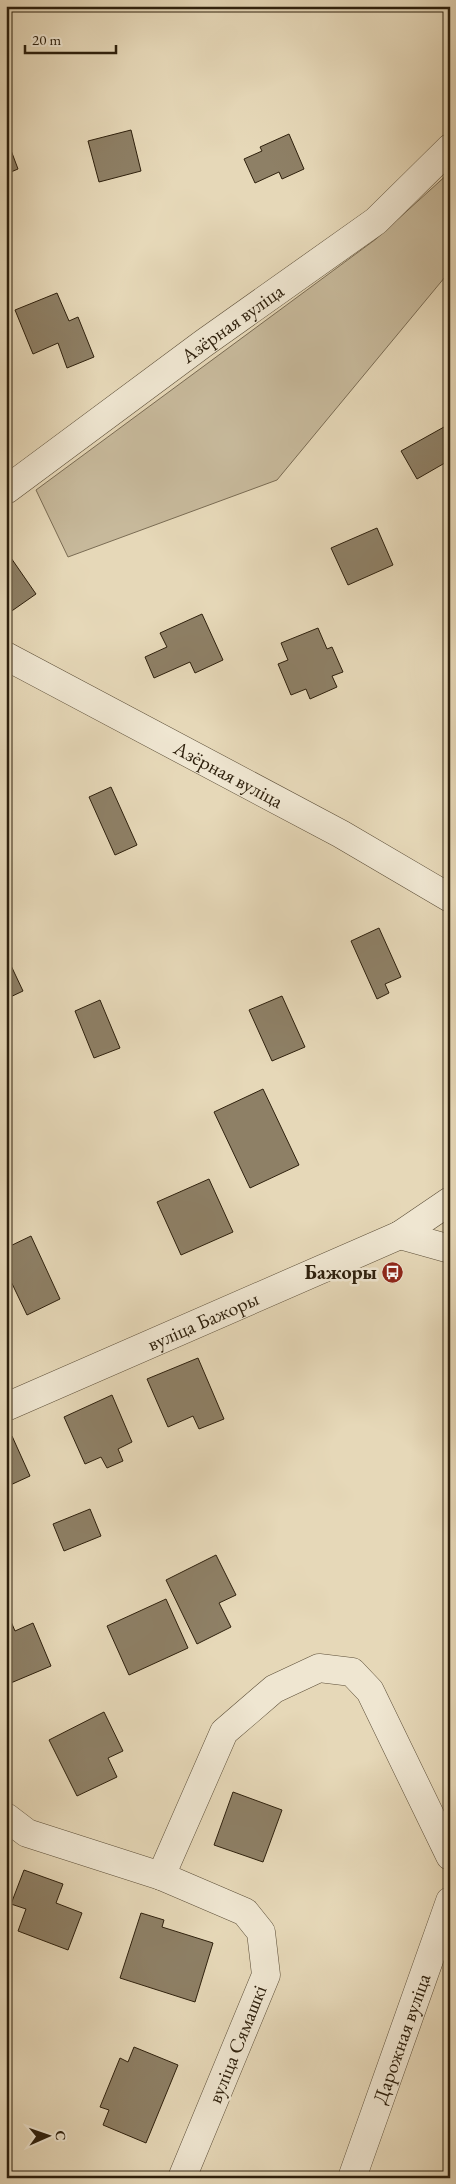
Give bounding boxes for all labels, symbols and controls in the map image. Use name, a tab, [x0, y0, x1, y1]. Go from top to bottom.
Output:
scale bar	[25, 22, 116, 54]
text: 20 m	[32, 30, 61, 49]
street label: Азёрная вуліца	[175, 278, 289, 369]
street label: Азёрная вуліца	[168, 734, 288, 814]
place label: Бажоры	[304, 1259, 377, 1285]
bus stop icon: Бажоры	[381, 1260, 405, 1284]
street label: вуліца Бажоры	[143, 1285, 263, 1357]
street label: Дарожная вуліца	[366, 1970, 436, 2107]
street label: вуліца Сямашкі	[202, 1981, 273, 2107]
north arrow	[22, 2112, 72, 2162]
text: С	[52, 2130, 70, 2141]

